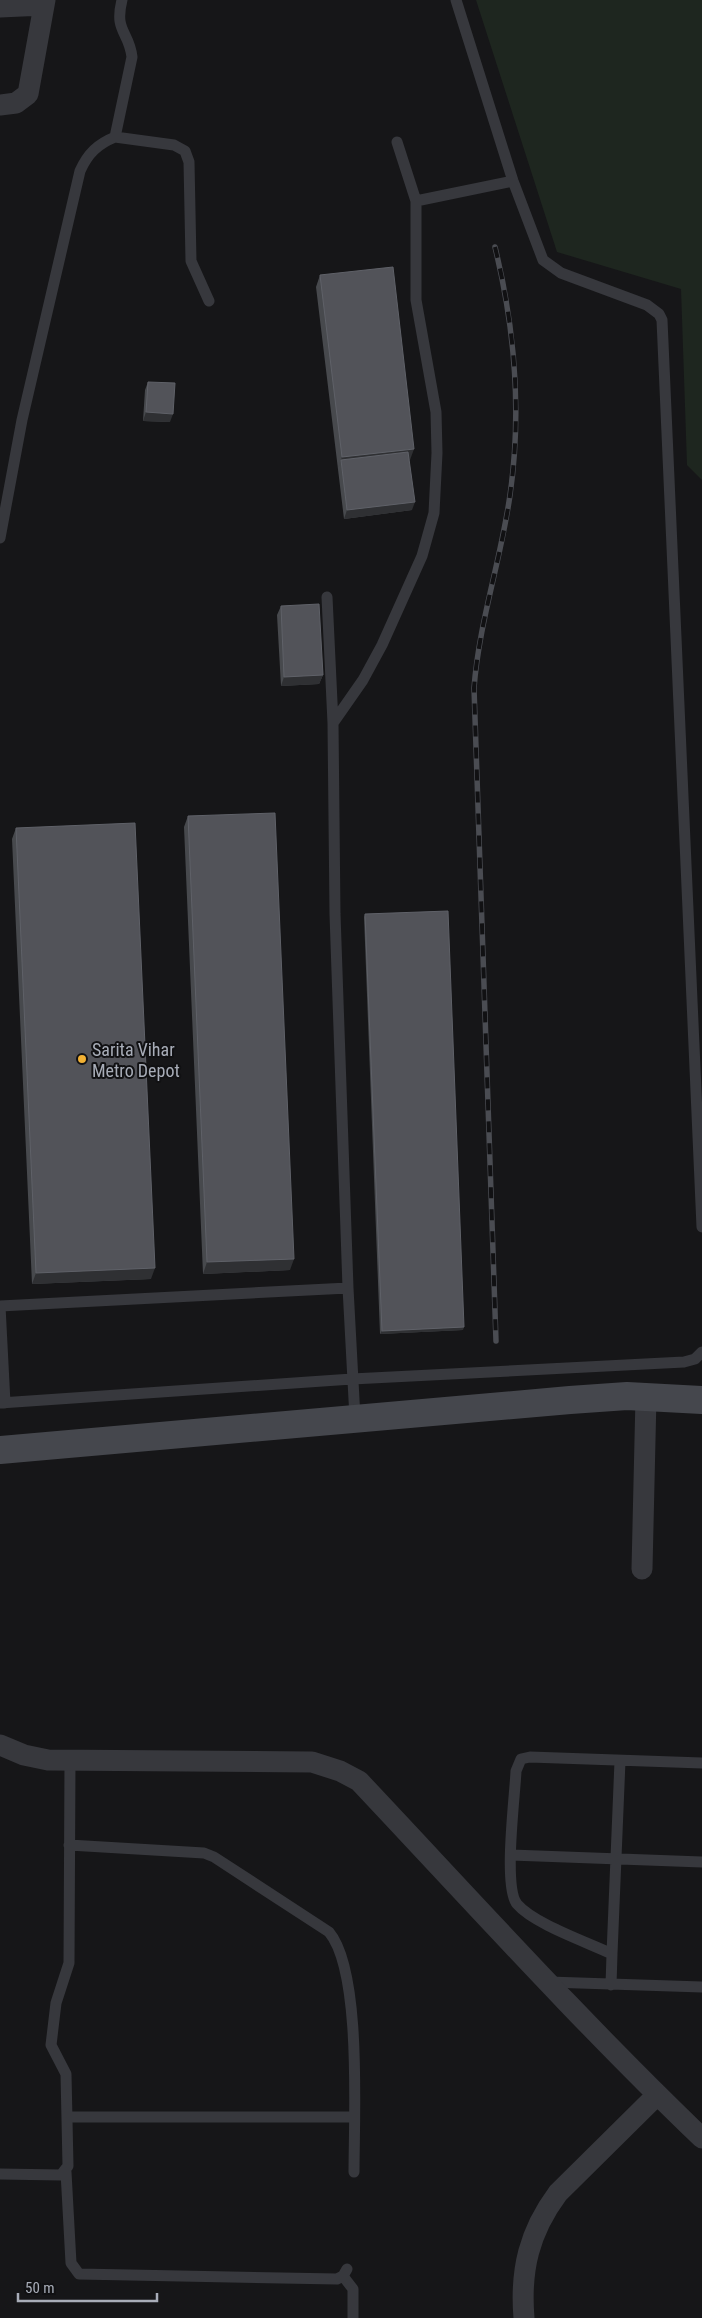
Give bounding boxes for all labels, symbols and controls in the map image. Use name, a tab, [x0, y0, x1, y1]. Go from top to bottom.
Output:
place label: Sarita Vihar Metro Depot	[92, 1039, 180, 1081]
marker: Sarita Vihar Metro Depot	[76, 1053, 88, 1065]
scale bar	[18, 2270, 156, 2302]
text: 50 m	[25, 2279, 55, 2297]

